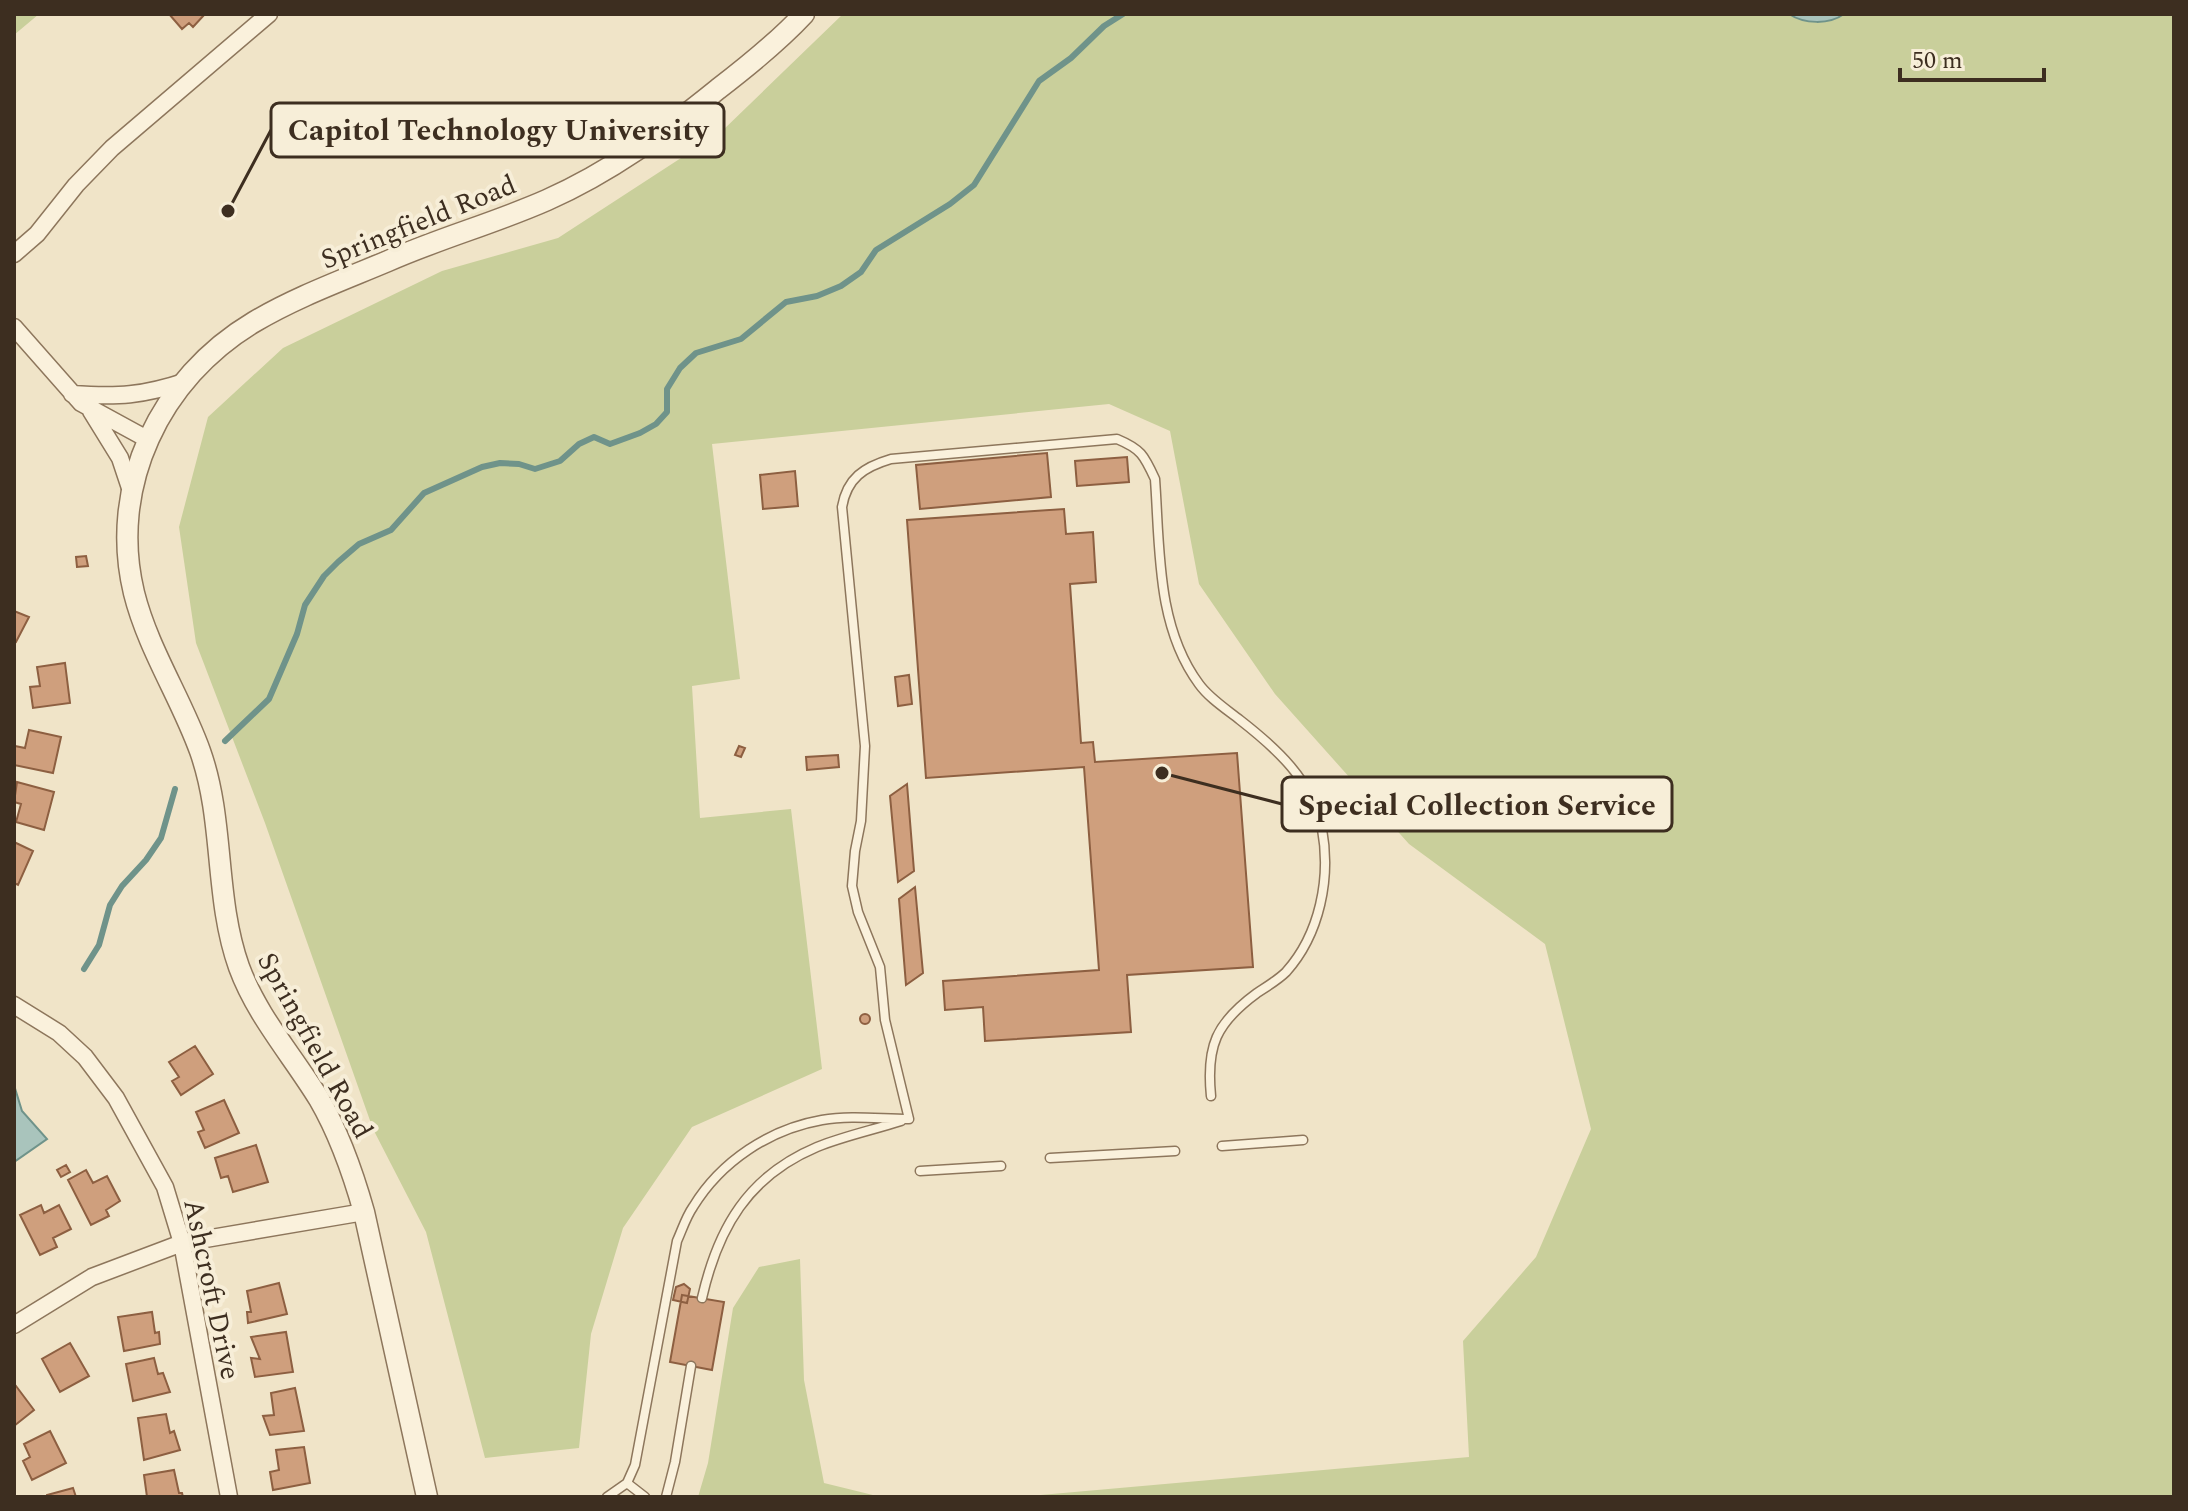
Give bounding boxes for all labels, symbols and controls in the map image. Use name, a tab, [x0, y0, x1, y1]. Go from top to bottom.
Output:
scale bar	[1900, 32, 2044, 82]
text: 50 m	[1912, 43, 1963, 79]
callout: Capitol Technology University	[271, 103, 724, 157]
text: Capitol Technology University	[288, 108, 710, 154]
street label: Springfield Road	[314, 164, 523, 281]
callout: Special Collection Service	[1282, 777, 1672, 831]
text: Special Collection Service	[1298, 783, 1656, 829]
street label: Springfield Road	[246, 944, 384, 1147]
street label: Ashcroft Drive	[171, 1195, 252, 1384]

